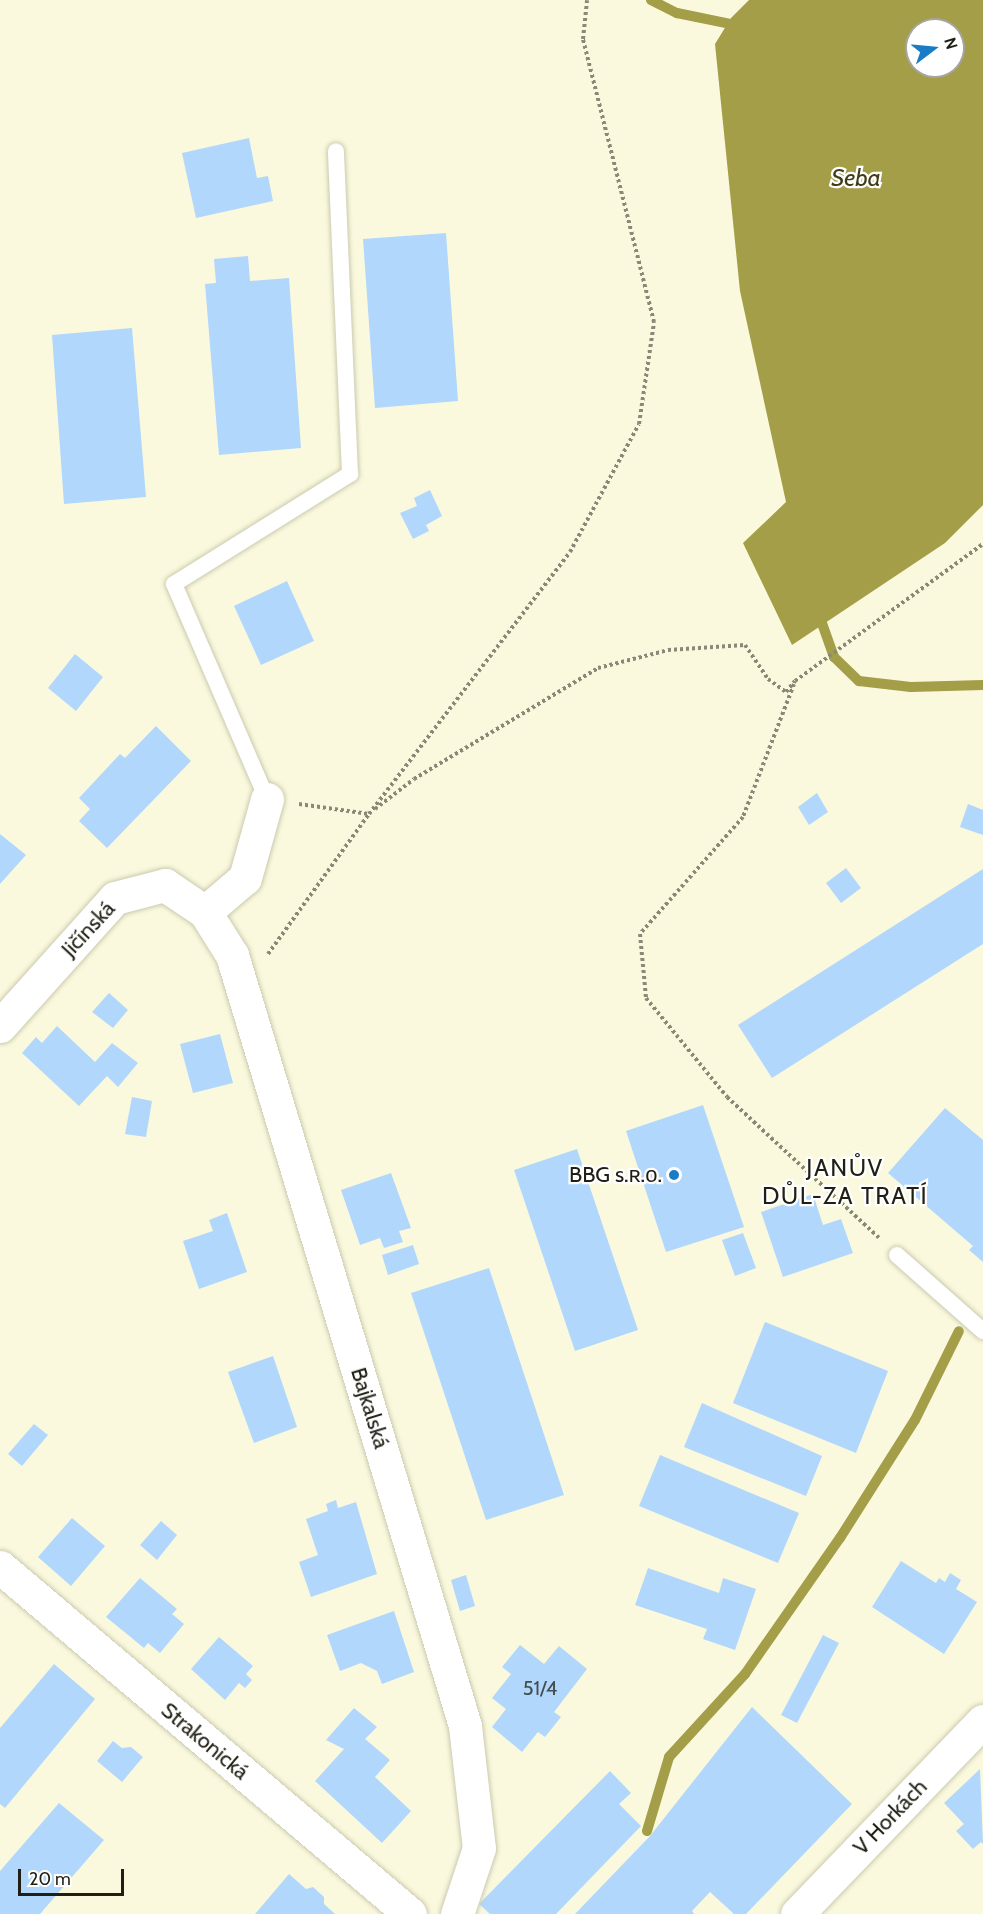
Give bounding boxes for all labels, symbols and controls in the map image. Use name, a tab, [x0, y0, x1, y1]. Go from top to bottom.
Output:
north arrow	[905, 18, 965, 78]
text: N	[940, 35, 962, 52]
water label: Seba	[831, 164, 881, 192]
street label: Jičínská	[56, 896, 120, 962]
district label: JANŮV DŮL-ZA TRATÍ	[762, 1154, 928, 1210]
place label: BBG s.ʀ.ᴏ.	[569, 1162, 662, 1188]
marker: BBG s.ʀ.ᴏ.	[667, 1168, 681, 1182]
street label: Bajkalská	[345, 1364, 395, 1452]
house number: 51/4	[523, 1676, 557, 1700]
street label: Strakonická	[156, 1697, 254, 1785]
street label: V Horkách	[848, 1774, 932, 1860]
scale bar	[21, 1857, 128, 1895]
text: 20 m	[29, 1868, 71, 1890]

